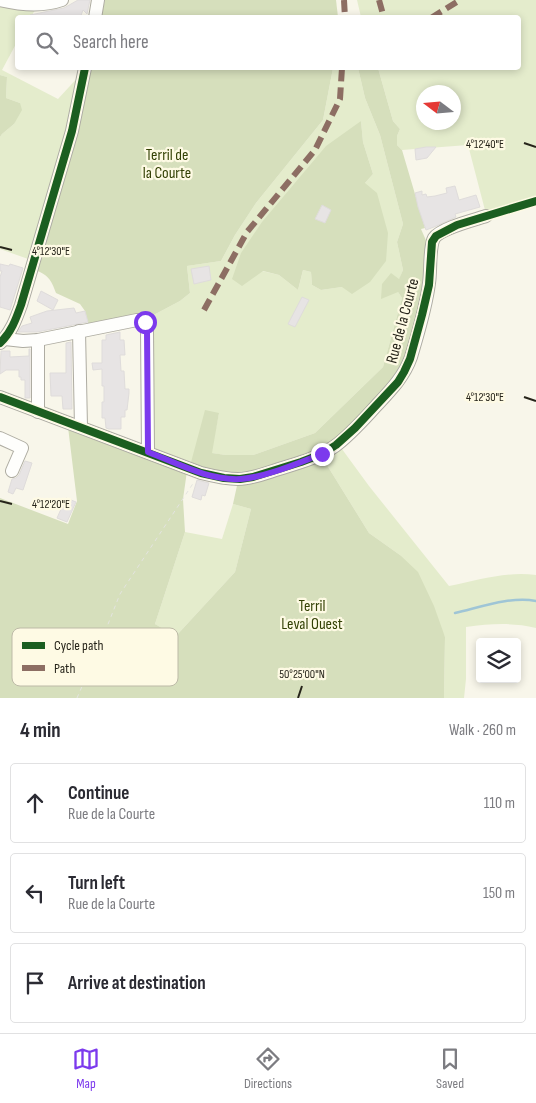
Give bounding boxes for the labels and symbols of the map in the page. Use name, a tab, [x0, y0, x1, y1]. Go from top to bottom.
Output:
north arrow	[416, 85, 461, 130]
text: 4°12'40"E	[466, 137, 504, 152]
park label: Terril de la Courte	[143, 146, 191, 183]
text: 4°12'30"E	[32, 244, 70, 259]
street label: Rue de la Courte	[383, 276, 423, 366]
route start	[134, 311, 157, 334]
text: 4°12'30"E	[466, 390, 504, 405]
route end	[311, 443, 334, 466]
text: 4°12'20"E	[32, 497, 70, 512]
park label: Terril Leval Ouest	[281, 597, 343, 634]
legend	[12, 628, 178, 686]
text: Cycle path	[54, 637, 104, 654]
text: Path	[54, 660, 75, 677]
text: 50°25'00"N	[279, 667, 325, 682]

